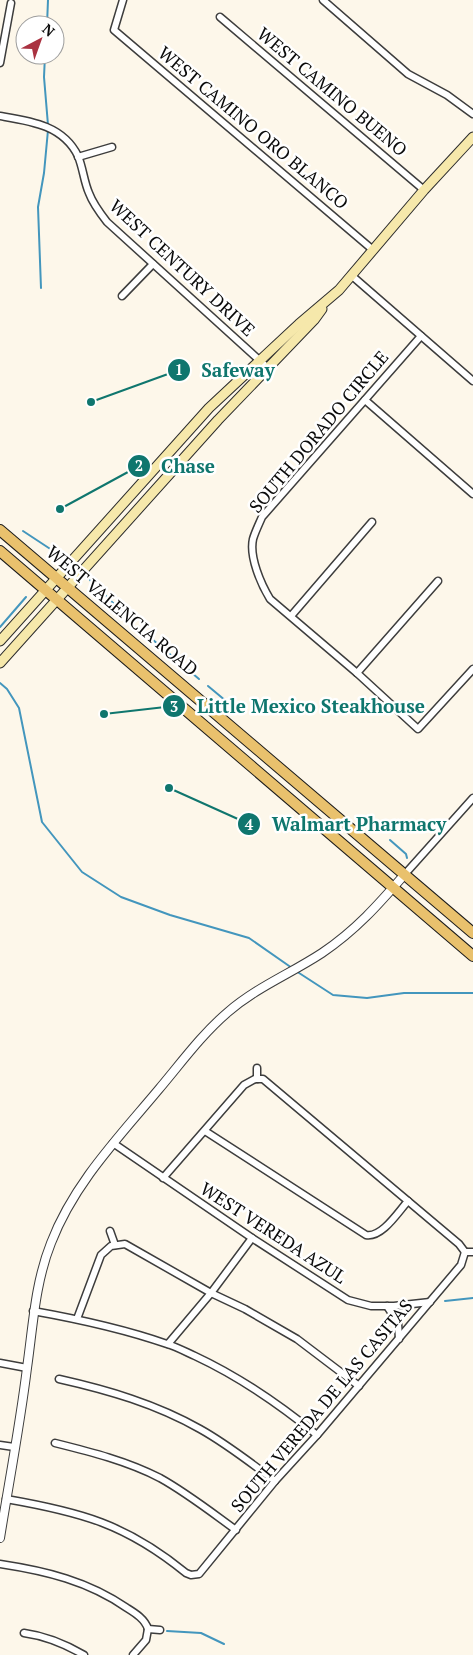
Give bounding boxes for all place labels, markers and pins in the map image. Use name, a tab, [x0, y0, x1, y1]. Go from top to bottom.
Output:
callout: Safeway	[166, 353, 285, 387]
callout: Chase	[126, 449, 225, 483]
callout: Little Mexico Steakhouse	[162, 689, 435, 723]
callout: Walmart Pharmacy	[236, 807, 456, 841]

